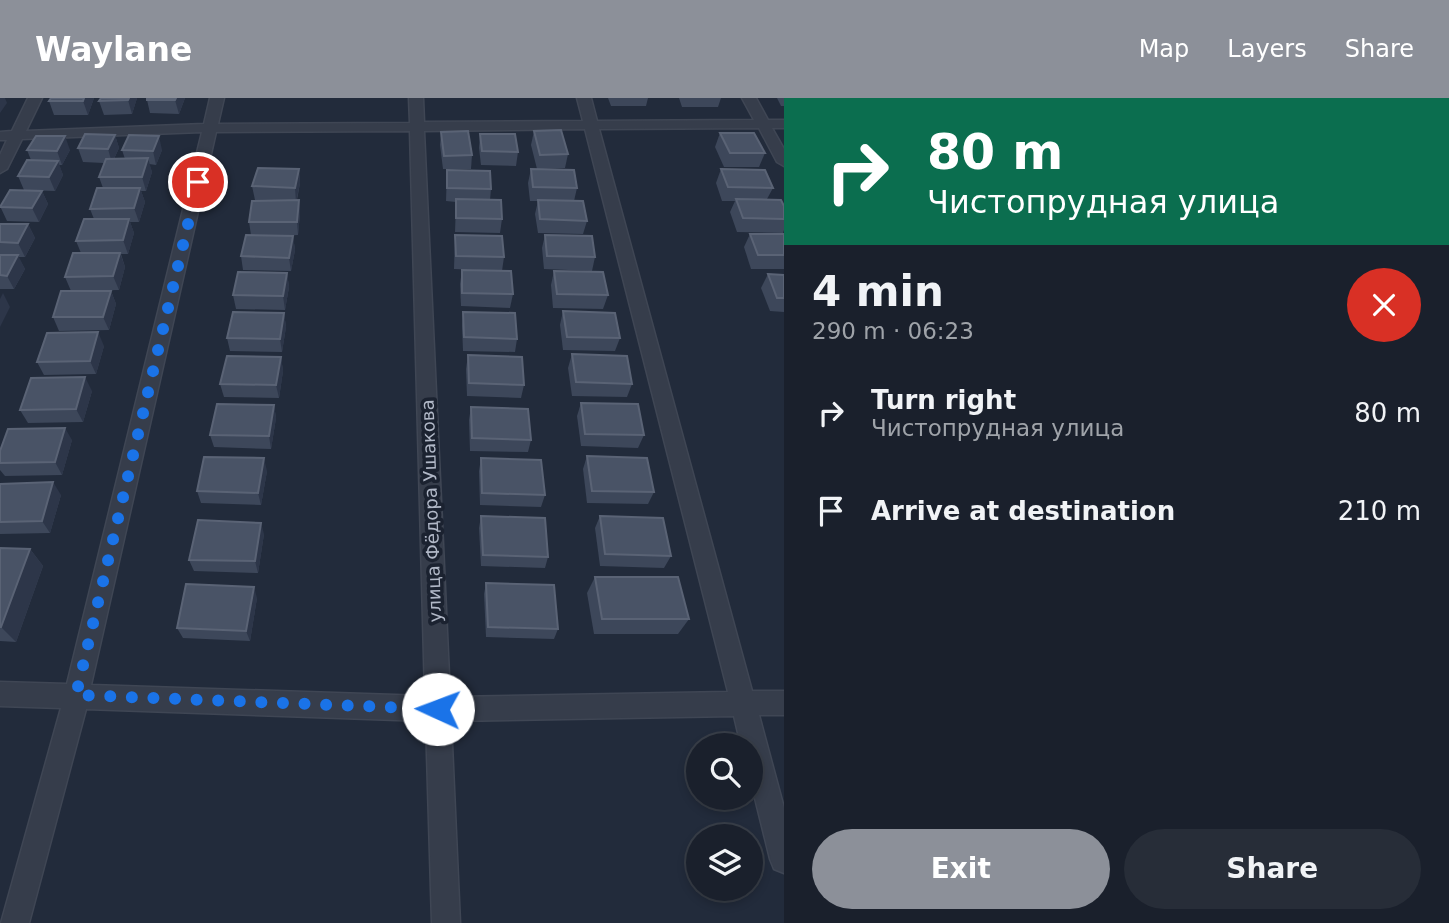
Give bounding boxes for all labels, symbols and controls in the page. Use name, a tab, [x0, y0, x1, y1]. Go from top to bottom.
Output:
text: Waylane	[35, 30, 192, 69]
text: Map	[1139, 35, 1189, 63]
text: Layers	[1227, 35, 1307, 63]
text: Share	[1345, 35, 1414, 63]
text: 80 m	[927, 124, 1063, 181]
icon: right	[812, 126, 903, 217]
pin	[168, 152, 228, 212]
icon: arrive	[179, 163, 217, 201]
text: Чистопрудная улица	[927, 183, 1279, 221]
text: 4 min	[812, 267, 944, 316]
button: close	[1347, 268, 1421, 342]
text: 290 m · 06:23	[812, 318, 974, 344]
text: Turn right	[871, 385, 1016, 415]
icon: right	[812, 394, 850, 432]
text: 80 m	[1354, 398, 1421, 428]
street label: улица Фёдора Ушакова	[417, 399, 445, 623]
text: Чистопрудная улица	[871, 415, 1124, 441]
icon: arrive	[812, 492, 850, 530]
text: Arrive at destination	[871, 496, 1175, 526]
text: 210 m	[1338, 496, 1421, 526]
position arrow	[401, 672, 475, 746]
map controls	[686, 733, 763, 901]
button: search	[686, 733, 763, 810]
button: layers	[686, 824, 763, 901]
button: Exit	[812, 829, 1110, 909]
button: Share	[1124, 829, 1421, 909]

